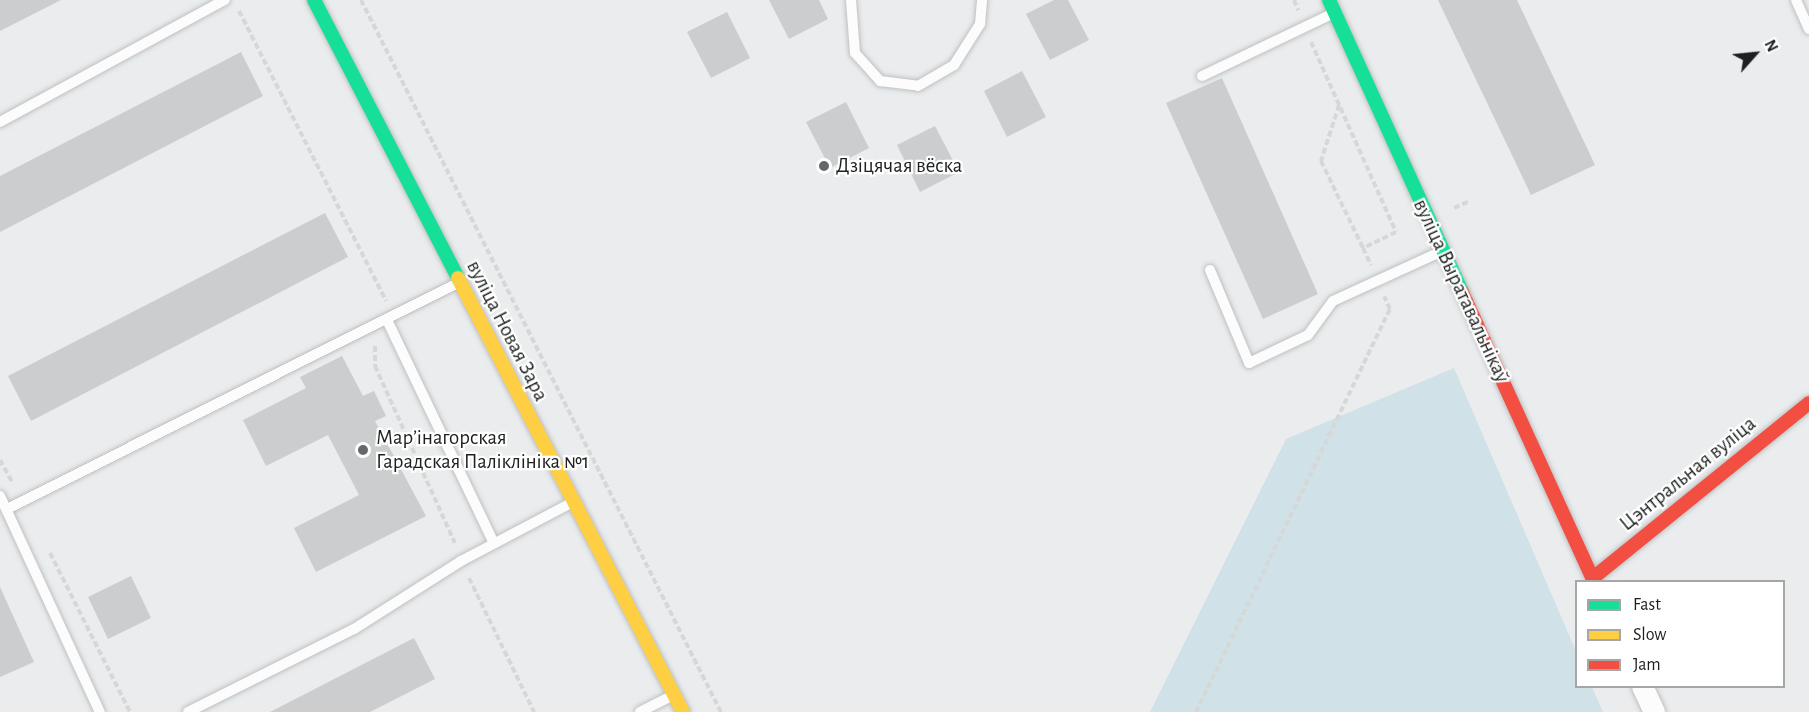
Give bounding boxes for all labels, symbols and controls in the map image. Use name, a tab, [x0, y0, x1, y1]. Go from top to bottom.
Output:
north arrow	[1725, 24, 1785, 84]
text: N	[1761, 37, 1781, 54]
place label: Дзіцячая вёска	[836, 153, 962, 179]
marker: Дзіцячая вёска	[817, 159, 831, 173]
street label: вуліца Выратавальнікаў	[1407, 195, 1515, 387]
street label: вуліца Новая Зара	[461, 256, 553, 406]
street label: Цэнтральная вуліца	[1615, 411, 1761, 537]
place label: Марʼінагорская Гарадская Паліклініка №1	[376, 425, 589, 475]
marker: Марʼінагорская Гарадская Паліклініка №1	[354, 441, 372, 459]
legend	[1575, 580, 1785, 688]
text: Fast	[1633, 596, 1661, 614]
text: Slow	[1633, 626, 1666, 644]
text: Jam	[1633, 656, 1661, 674]

